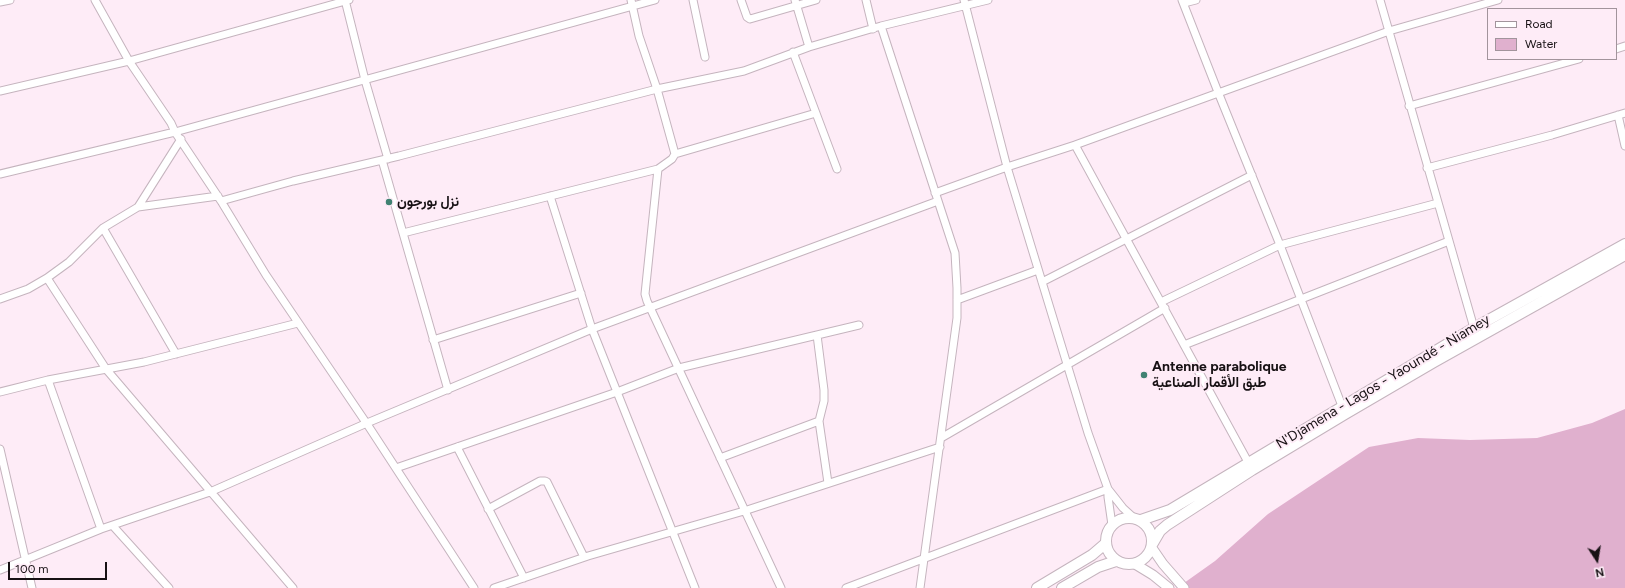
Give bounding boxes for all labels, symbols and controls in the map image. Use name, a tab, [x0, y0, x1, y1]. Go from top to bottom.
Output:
legend	[1487, 8, 1617, 60]
text: Road	[1525, 17, 1553, 31]
text: Water	[1525, 37, 1557, 51]
place label: نزل بورجون	[397, 194, 459, 210]
marker: نزل بورجون	[384, 197, 394, 207]
street label: N'Djamena - Lagos - Yaoundé - Niamey	[1273, 311, 1493, 453]
place label: Antenne parabolique طبق الأقمار الصناعية	[1152, 359, 1286, 392]
marker: Antenne parabolique طبق الأقمار الصناعية	[1139, 370, 1149, 380]
north arrow	[1577, 540, 1617, 580]
scale bar	[10, 554, 109, 580]
text: 100 m	[15, 562, 49, 576]
text: N	[1594, 565, 1605, 579]

